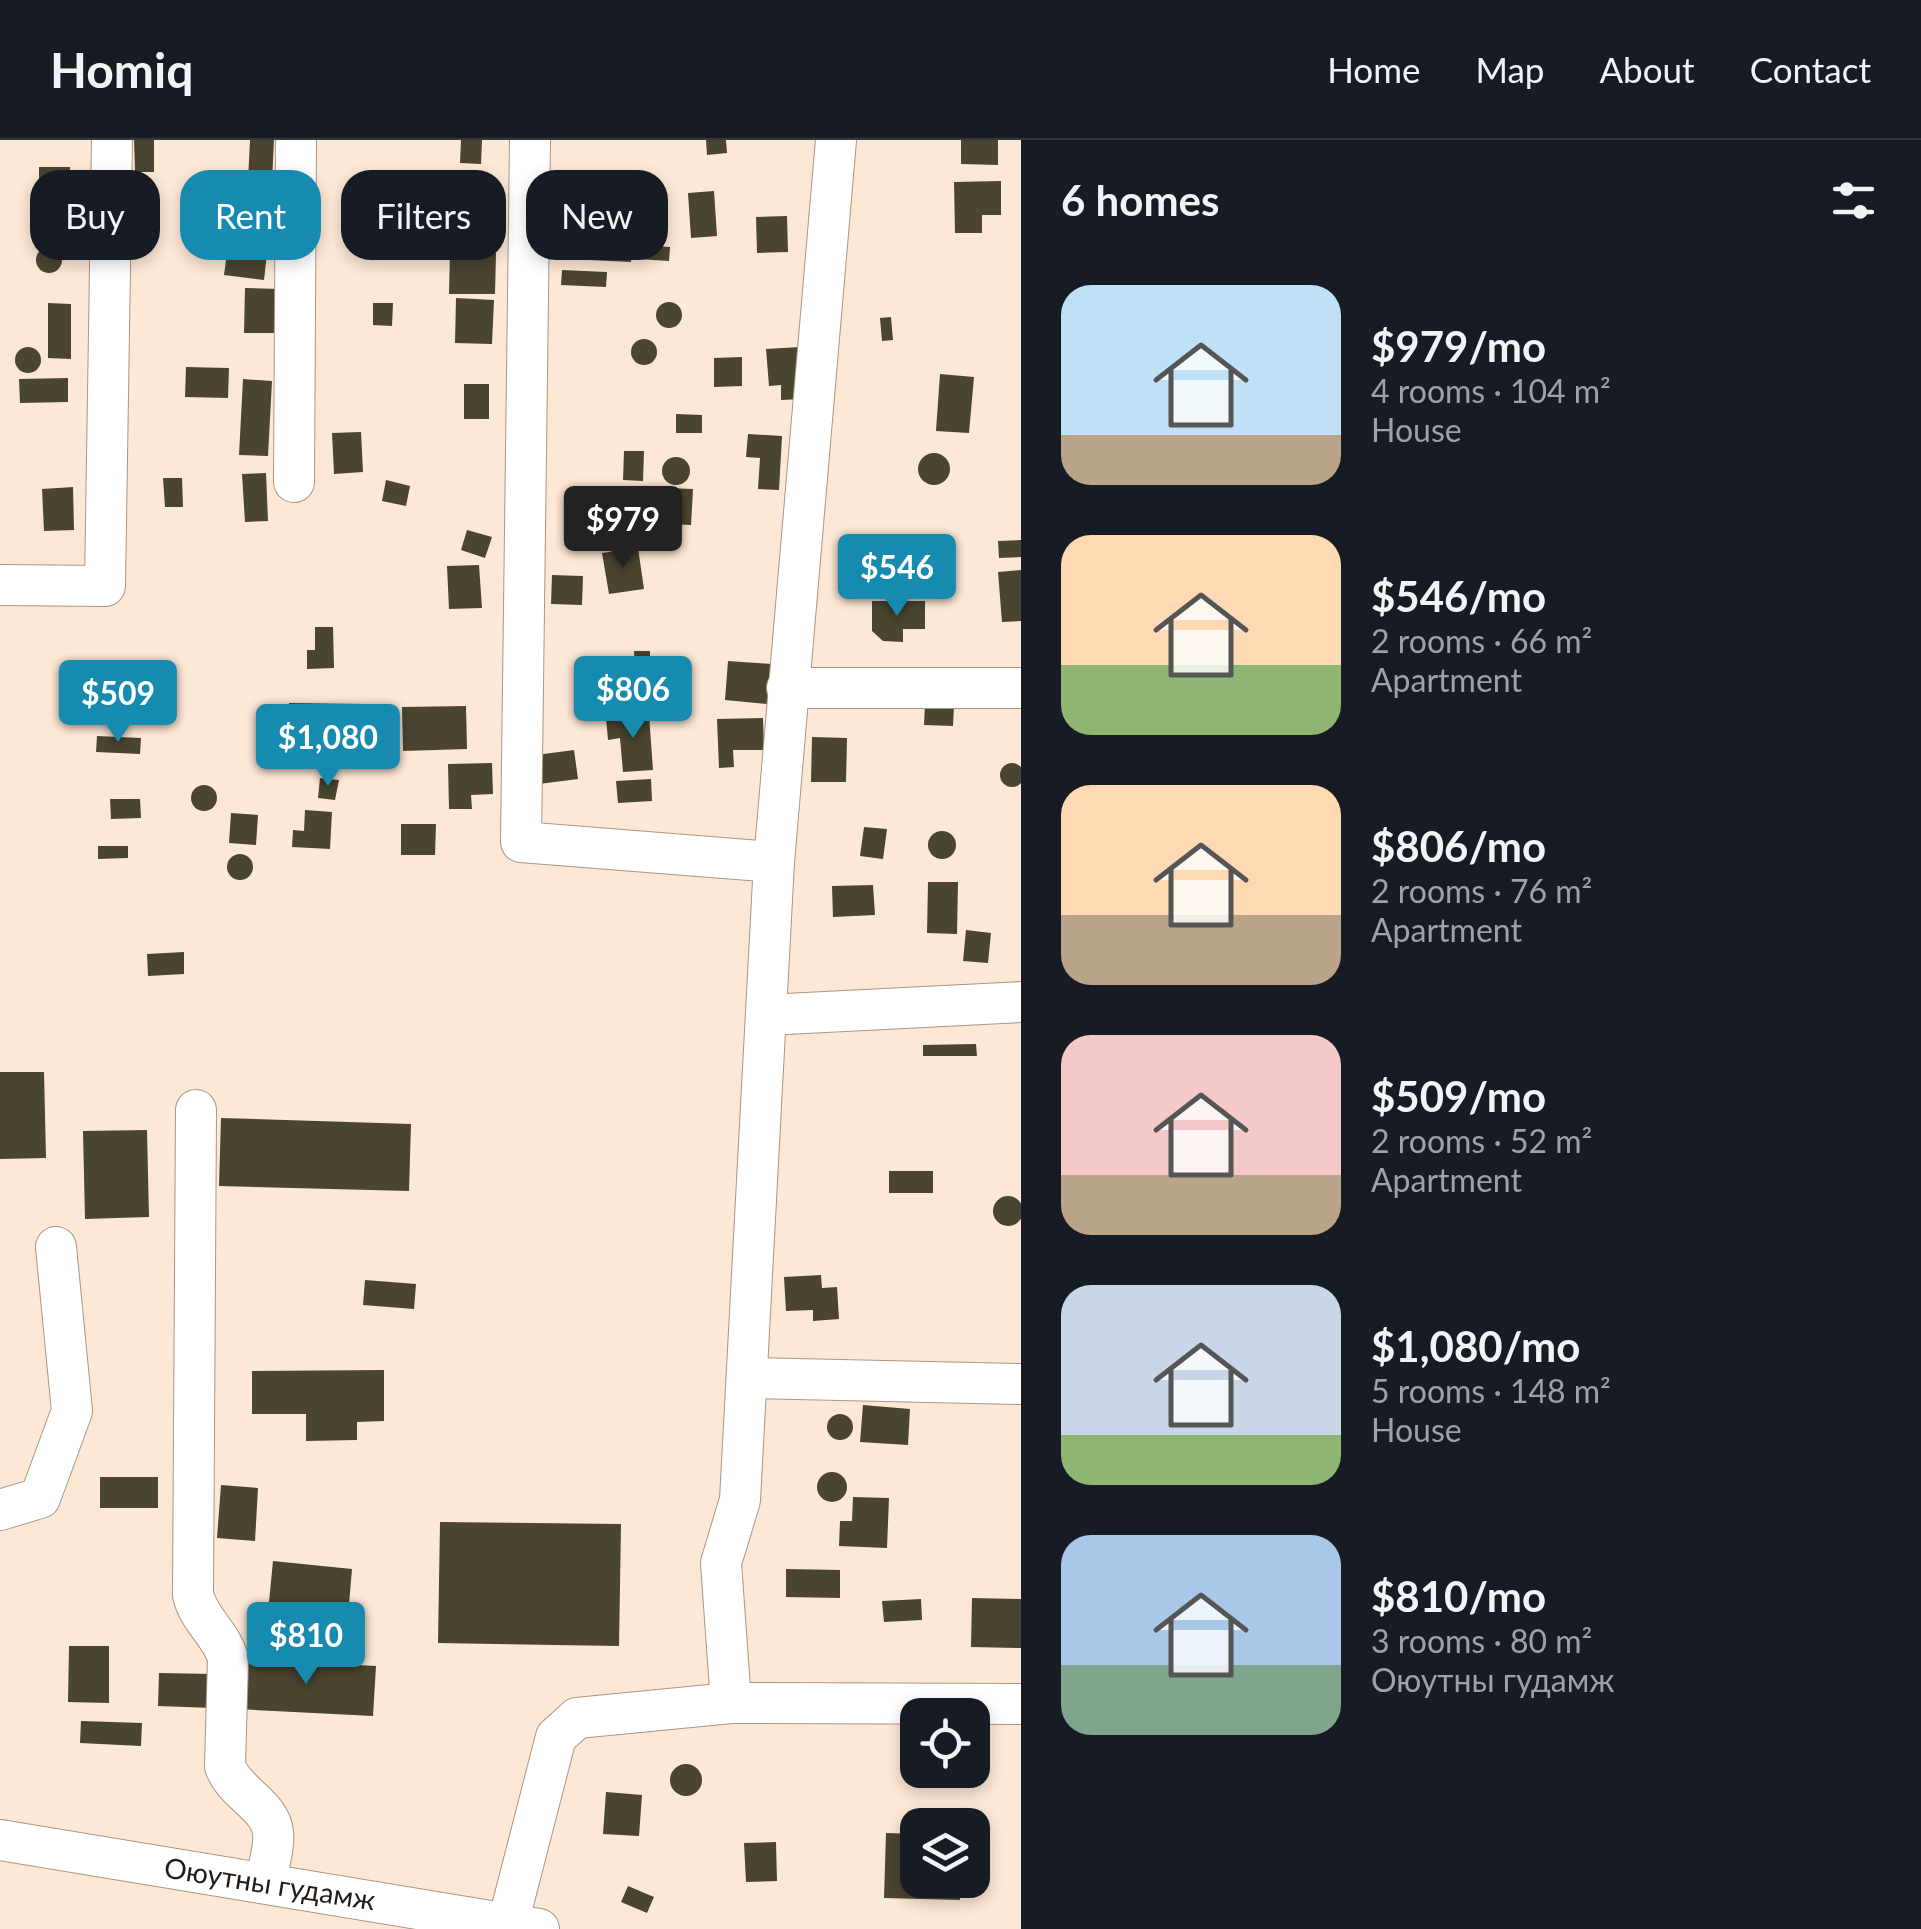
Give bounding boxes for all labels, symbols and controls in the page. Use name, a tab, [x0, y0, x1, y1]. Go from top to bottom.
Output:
text: Homiq	[50, 41, 193, 98]
text: Home	[1327, 48, 1420, 90]
text: Map	[1475, 48, 1544, 90]
text: About	[1599, 48, 1695, 90]
text: Contact	[1750, 48, 1871, 90]
chip: Buy	[30, 170, 160, 260]
chip: Rent	[180, 170, 321, 260]
chip: Filters	[341, 170, 506, 260]
chip: New	[526, 170, 668, 260]
icon: filters	[1826, 173, 1881, 228]
text: 6 homes	[1061, 175, 1219, 225]
text: $979/mo	[1371, 321, 1546, 371]
icon: home	[1141, 325, 1261, 445]
text: 4 rooms · 104 m²	[1371, 371, 1611, 410]
text: House	[1371, 410, 1462, 449]
pin: $979	[564, 486, 682, 571]
text: $979	[586, 499, 660, 538]
pin: $546	[838, 534, 956, 619]
text: $546	[860, 547, 934, 586]
text: $546/mo	[1371, 571, 1546, 621]
icon: home	[1141, 575, 1261, 695]
text: 2 rooms · 66 m²	[1371, 621, 1592, 660]
pin: $806	[574, 656, 692, 741]
pin: $509	[59, 660, 177, 745]
text: Apartment	[1371, 660, 1522, 699]
text: $806	[596, 669, 670, 708]
text: $509	[81, 673, 155, 712]
pin: $1,080	[247, 704, 409, 789]
text: $1,080	[278, 717, 378, 756]
text: $806/mo	[1371, 821, 1546, 871]
icon: home	[1141, 825, 1261, 945]
text: 2 rooms · 76 m²	[1371, 871, 1592, 910]
text: Apartment	[1371, 910, 1522, 949]
text: $509/mo	[1371, 1071, 1546, 1121]
icon: home	[1141, 1075, 1261, 1195]
text: 2 rooms · 52 m²	[1371, 1121, 1592, 1160]
text: Apartment	[1371, 1160, 1522, 1199]
text: $1,080/mo	[1371, 1321, 1580, 1371]
icon: home	[1141, 1325, 1261, 1445]
text: 5 rooms · 148 m²	[1371, 1371, 1611, 1410]
text: House	[1371, 1410, 1462, 1449]
text: $810/mo	[1371, 1571, 1546, 1621]
icon: home	[1141, 1575, 1261, 1695]
pin: $810	[247, 1602, 365, 1687]
text: $810	[269, 1615, 343, 1654]
text: 3 rooms · 80 m²	[1371, 1621, 1592, 1660]
text: Оюутны гудамж	[1371, 1660, 1614, 1699]
map controls	[900, 1698, 990, 1898]
button: locate	[900, 1698, 990, 1788]
button: layers	[900, 1808, 990, 1898]
street label: Оюутны гудамж	[162, 1850, 378, 1916]

